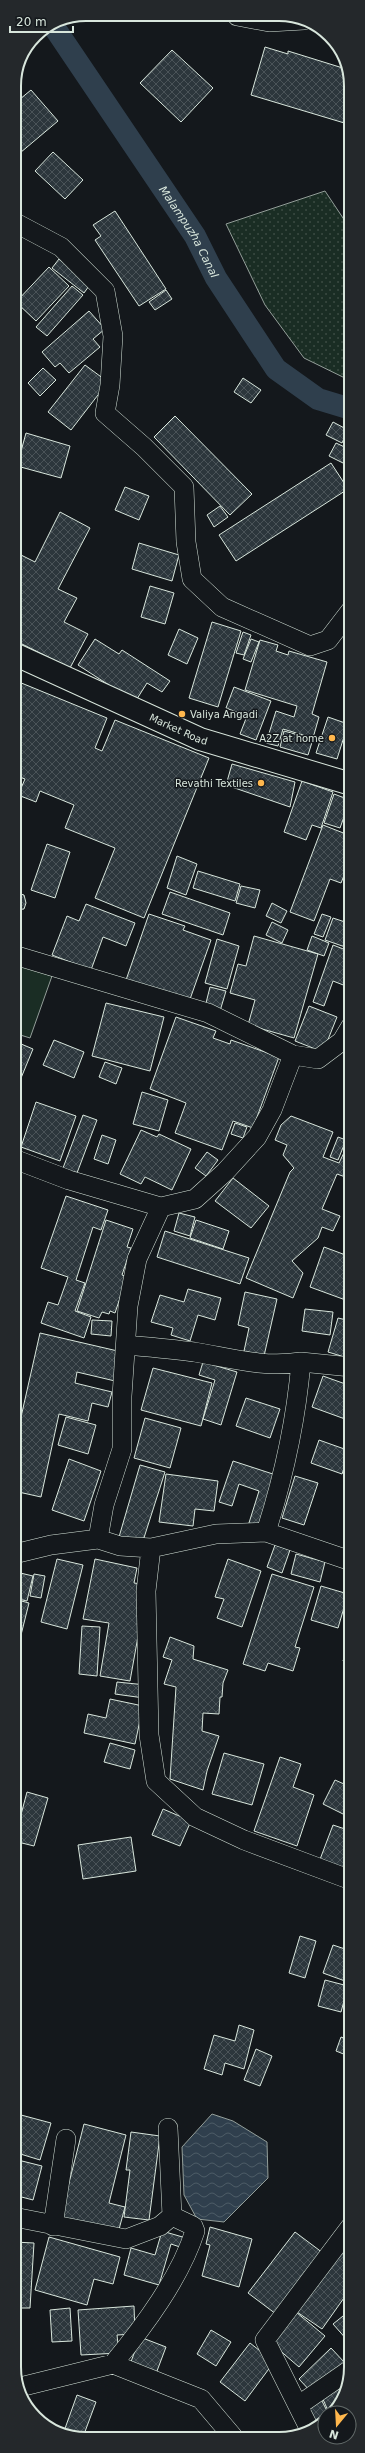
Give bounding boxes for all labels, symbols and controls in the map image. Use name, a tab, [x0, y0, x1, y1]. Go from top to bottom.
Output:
scale bar	[10, 8, 73, 34]
text: 20 m	[16, 15, 47, 29]
water label: Malampuzha Canal	[156, 183, 221, 280]
marker: Valiya Angadi	[177, 709, 187, 719]
place label: Valiya Angadi	[190, 709, 258, 720]
street label: Market Road	[148, 711, 209, 747]
place label: A2Z at home	[259, 733, 324, 744]
marker: A2Z at home	[327, 733, 337, 743]
place label: Revathi Textiles	[175, 778, 253, 789]
marker: Revathi Textiles	[256, 778, 266, 788]
north arrow	[317, 2405, 357, 2445]
text: N	[328, 2426, 340, 2442]

